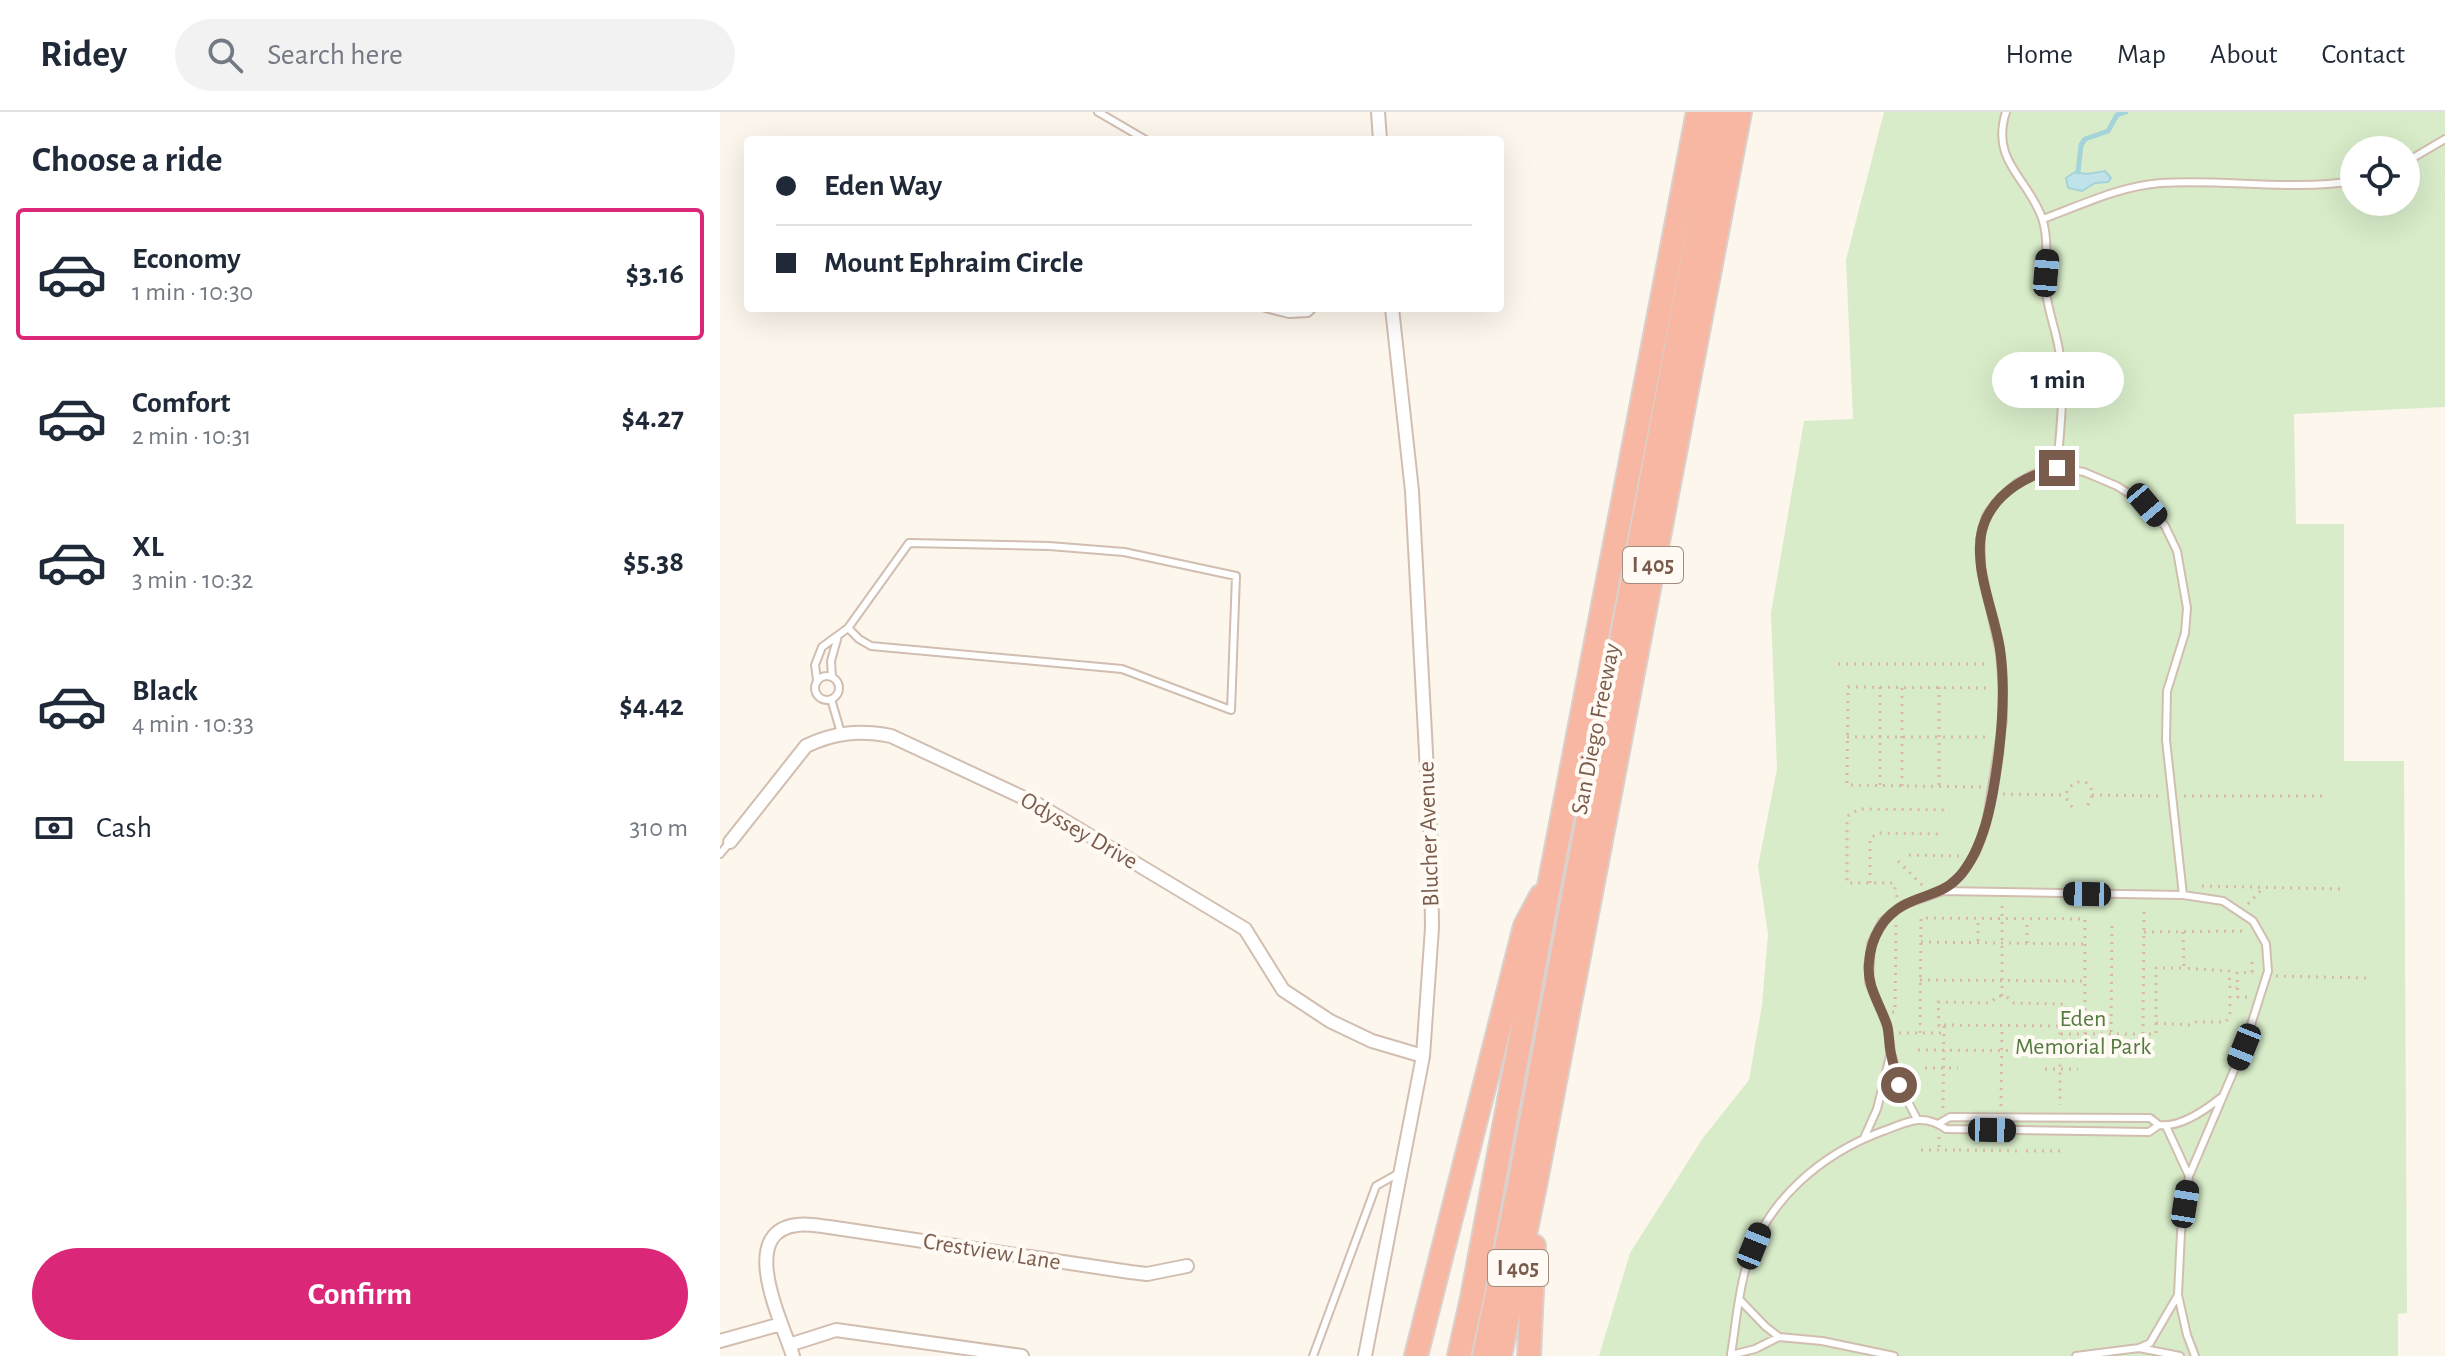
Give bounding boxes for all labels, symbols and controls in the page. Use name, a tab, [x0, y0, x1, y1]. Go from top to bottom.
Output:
search box	[175, 19, 735, 91]
icon: search	[203, 33, 247, 77]
text: Ridey	[40, 36, 127, 74]
text: Search here	[267, 40, 403, 70]
text: Home	[2006, 41, 2073, 69]
text: Map	[2117, 41, 2166, 69]
text: About	[2210, 41, 2278, 69]
text: Contact	[2322, 41, 2405, 69]
map controls	[2340, 136, 2420, 216]
button: locate	[2340, 136, 2420, 216]
text: Choose a ride	[32, 142, 222, 178]
text: Eden Way	[824, 171, 942, 201]
icon: car	[36, 238, 108, 310]
text: Economy	[132, 244, 241, 274]
text: Mount Ephraim Circle	[824, 248, 1083, 278]
car	[2032, 248, 2060, 298]
text: $3.16	[625, 259, 684, 289]
text: 1 min · 10:30	[132, 279, 253, 305]
callout: 1 min	[1991, 352, 2123, 408]
text: 1 min	[2031, 367, 2085, 393]
icon: car	[36, 382, 108, 454]
text: Comfort	[132, 388, 231, 418]
text: $4.27	[621, 403, 684, 433]
text: 2 min · 10:31	[132, 423, 251, 449]
route end	[2039, 450, 2075, 486]
car	[2122, 479, 2172, 531]
icon: car	[36, 526, 108, 598]
text: XL	[132, 532, 164, 562]
text: $5.38	[623, 547, 684, 577]
road number: I 405	[1623, 547, 1683, 583]
text: 3 min · 10:32	[132, 567, 253, 593]
street label: San Diego Freeway	[1568, 641, 1624, 817]
icon: car	[36, 670, 108, 742]
text: Black	[132, 676, 198, 706]
text: $4.42	[619, 691, 684, 721]
text: 4 min · 10:33	[132, 711, 254, 737]
street label: Blucher Avenue	[1414, 761, 1444, 907]
street label: Odyssey Drive	[1016, 788, 1142, 874]
icon: cash	[32, 806, 76, 850]
text: Cash	[96, 813, 152, 843]
text: 310 m	[630, 815, 688, 841]
car	[2063, 882, 2111, 906]
park label: Eden Memorial Park	[2015, 1007, 2151, 1059]
car	[2224, 1020, 2264, 1074]
route start	[1881, 1067, 1917, 1103]
car	[1968, 1118, 2016, 1142]
car	[2169, 1178, 2201, 1230]
car	[1734, 1219, 1774, 1273]
street label: Crestview Lane	[922, 1229, 1062, 1275]
button: Confirm	[32, 1248, 688, 1340]
road number: I 405	[1488, 1250, 1548, 1286]

